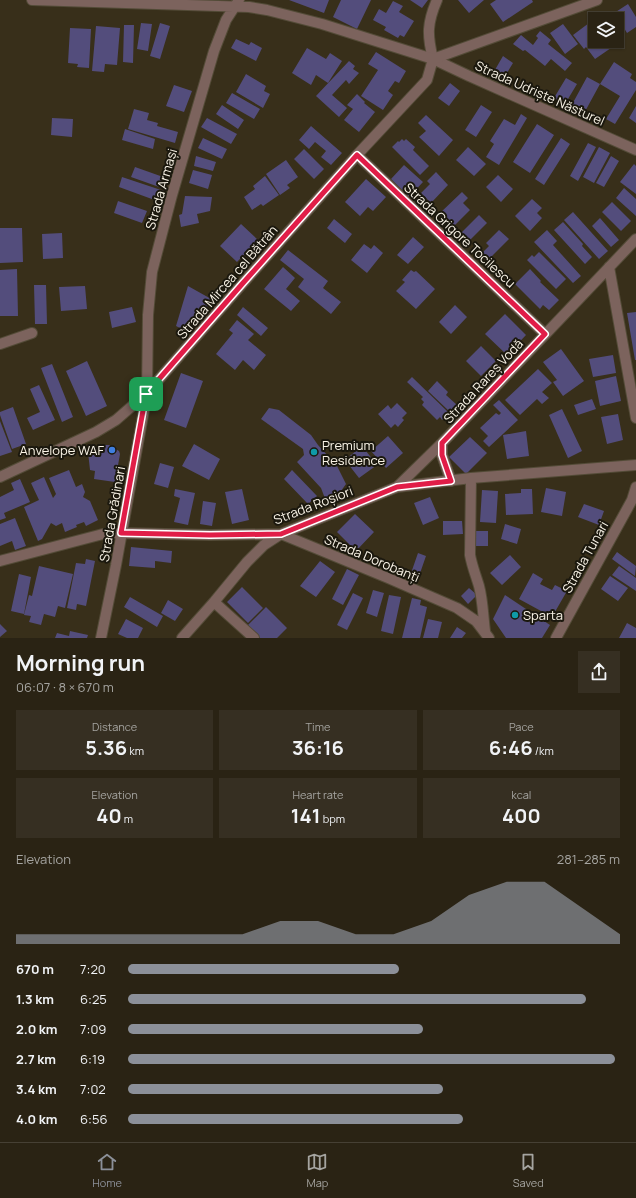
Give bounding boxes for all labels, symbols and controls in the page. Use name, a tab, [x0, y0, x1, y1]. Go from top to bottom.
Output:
map controls	[588, 12, 624, 48]
button: layers	[588, 12, 624, 48]
street label: Strada Udriște Năsturel	[472, 56, 608, 130]
street label: Strada Armași	[141, 146, 181, 232]
street label: Strada Grigore Tocilescu	[400, 179, 520, 291]
street label: Strada Mircea cel Bătrân	[173, 221, 281, 343]
street label: Strada Rareș Vodă	[439, 335, 527, 427]
pin	[129, 377, 163, 411]
icon: arrive	[135, 383, 157, 405]
place label: Premium Residence	[322, 436, 385, 469]
place label: Anvelope WAF	[19, 441, 104, 459]
marker: Anvelope WAF	[107, 445, 117, 455]
marker: Premium Residence	[309, 447, 319, 457]
street label: Strada Grădinari	[95, 465, 129, 563]
street label: Strada Roșiori	[271, 482, 355, 528]
street label: Strada Tunari	[558, 518, 612, 596]
street label: Strada Dorobanți	[322, 530, 422, 586]
place label: Sparta	[523, 606, 563, 624]
marker: Sparta	[510, 610, 520, 620]
text: Morning run	[16, 648, 145, 678]
button: share	[578, 651, 620, 693]
text: 06:07 · 8 × 670 m	[16, 678, 114, 696]
text: Distance	[92, 719, 137, 734]
text: Time	[306, 719, 330, 734]
text: Pace	[509, 719, 534, 734]
text: 5.36	[85, 734, 127, 761]
text: 36:16	[292, 734, 344, 761]
text: 6:46	[489, 734, 533, 761]
text: km	[127, 743, 144, 758]
text: /km	[533, 743, 554, 758]
text: Elevation	[91, 787, 138, 802]
text: Heart rate	[292, 787, 344, 802]
text: kcal	[511, 787, 531, 802]
text: 40	[96, 802, 122, 829]
text: 141	[291, 802, 321, 829]
text: 400	[502, 802, 541, 829]
text: m	[122, 811, 133, 826]
text: bpm	[321, 811, 345, 826]
text: Elevation	[16, 850, 71, 868]
text: 281–285 m	[557, 850, 620, 868]
text: 670 m	[16, 960, 54, 978]
text: 7:20	[80, 960, 106, 978]
text: 1.3 km	[16, 990, 54, 1008]
text: 6:25	[80, 990, 107, 1008]
text: 2.0 km	[16, 1020, 58, 1038]
text: 7:09	[80, 1020, 106, 1038]
text: 2.7 km	[16, 1050, 56, 1068]
text: 6:19	[80, 1050, 105, 1068]
text: 3.4 km	[16, 1080, 57, 1098]
text: 7:02	[80, 1080, 106, 1098]
text: 4.0 km	[16, 1110, 57, 1128]
text: 6:56	[80, 1110, 108, 1128]
tab: Home	[92, 1151, 122, 1190]
tab: Map	[306, 1151, 328, 1190]
tab: Saved	[513, 1151, 544, 1190]

